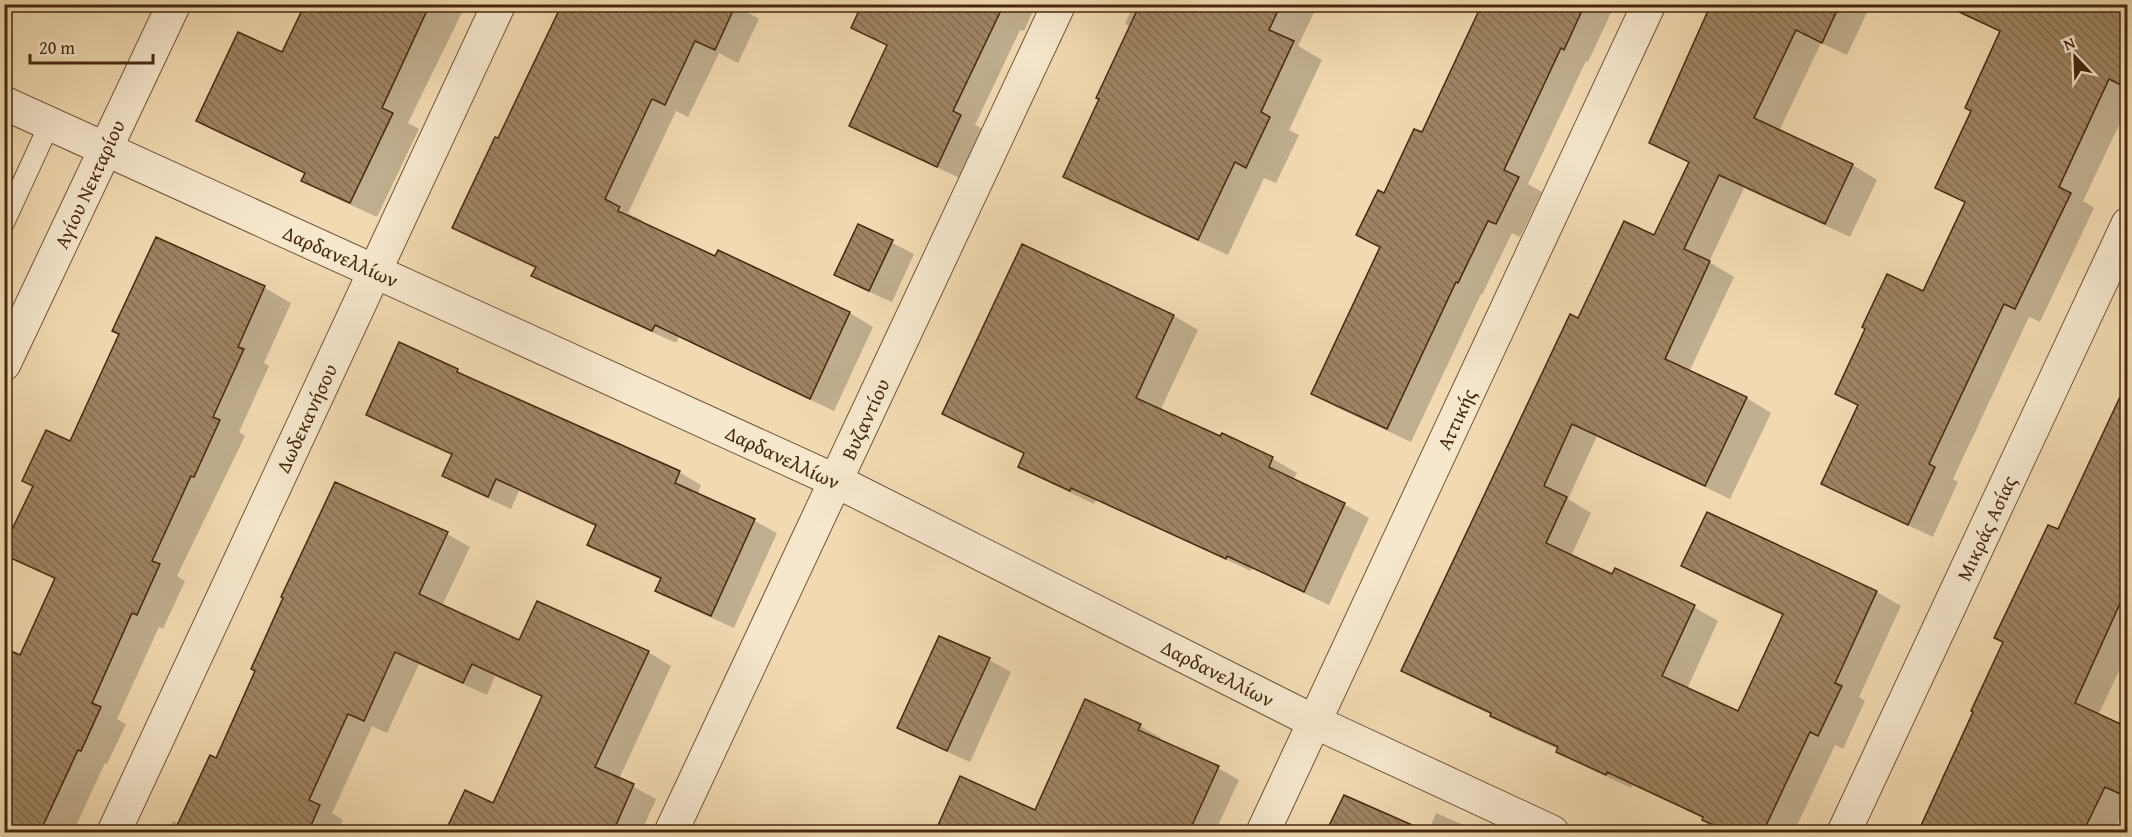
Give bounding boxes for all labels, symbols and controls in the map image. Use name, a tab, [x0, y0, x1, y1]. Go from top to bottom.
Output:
scale bar	[30, 27, 153, 65]
north arrow	[2045, 27, 2105, 87]
text: N	[2060, 30, 2079, 56]
text: 20 m	[39, 34, 75, 61]
street label: Αγίου Νεκταρίου	[46, 115, 132, 253]
street label: Δαρδανελλίων	[279, 218, 403, 294]
street label: Δωδεκανήσου	[268, 359, 344, 477]
street label: Βυζαντίου	[834, 374, 896, 464]
street label: Αττικής	[1429, 383, 1483, 454]
street label: Δαρδανελλίων	[721, 418, 845, 496]
street label: Μικράς Ασίας	[1949, 470, 2023, 586]
street label: Δαρδανελλίων	[1156, 632, 1280, 714]

